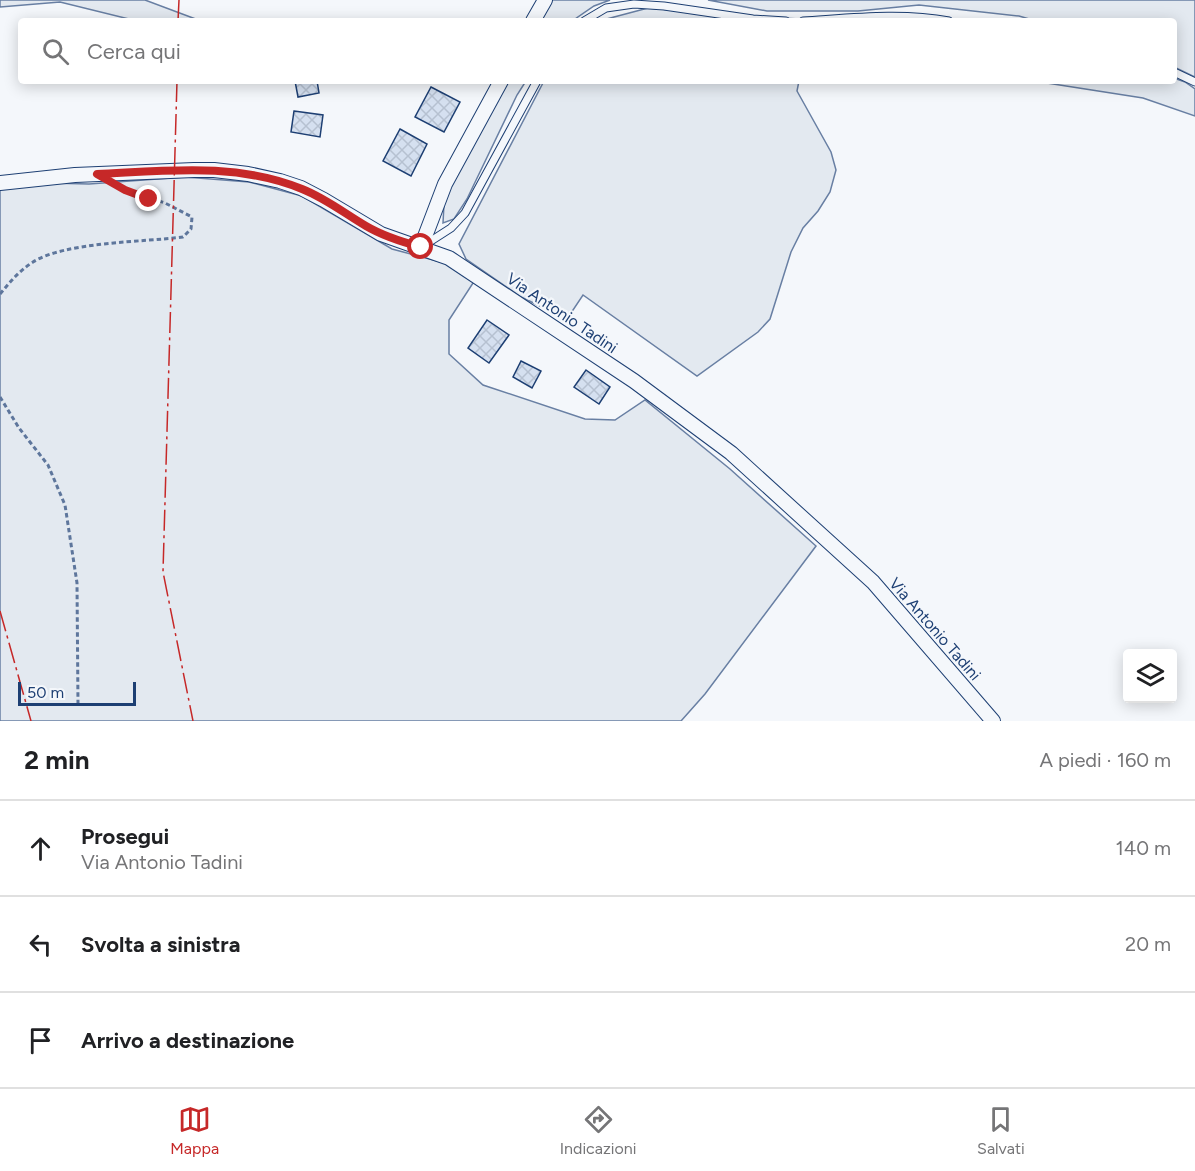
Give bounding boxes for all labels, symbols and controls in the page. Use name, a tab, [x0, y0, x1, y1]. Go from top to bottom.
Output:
search box	[18, 18, 1177, 84]
icon: search	[39, 35, 72, 68]
text: Cerca qui	[87, 38, 181, 65]
route end	[135, 185, 161, 211]
route start	[407, 233, 433, 259]
street label: Via Antonio Tadini	[503, 269, 621, 357]
street label: Via Antonio Tadini	[885, 574, 985, 684]
map controls	[1123, 649, 1177, 703]
button: layers	[1123, 649, 1177, 703]
scale bar	[18, 679, 136, 706]
text: 50 m	[27, 683, 64, 702]
text: 2 min	[24, 744, 90, 776]
text: A piedi · 160 m	[1039, 748, 1171, 772]
text: Prosegui	[81, 823, 169, 850]
icon: ahead	[24, 832, 57, 865]
text: 140 m	[1116, 836, 1171, 860]
text: Via Antonio Tadini	[81, 850, 243, 874]
icon: left	[24, 928, 57, 961]
text: Svolta a sinistra	[81, 931, 240, 958]
text: 20 m	[1125, 932, 1171, 956]
icon: arrive	[24, 1024, 57, 1057]
text: Arrivo a destinazione	[81, 1027, 294, 1054]
tab: Mappa	[170, 1103, 219, 1158]
tab: Indicazioni	[560, 1103, 636, 1158]
tab: Salvati	[977, 1103, 1025, 1158]

